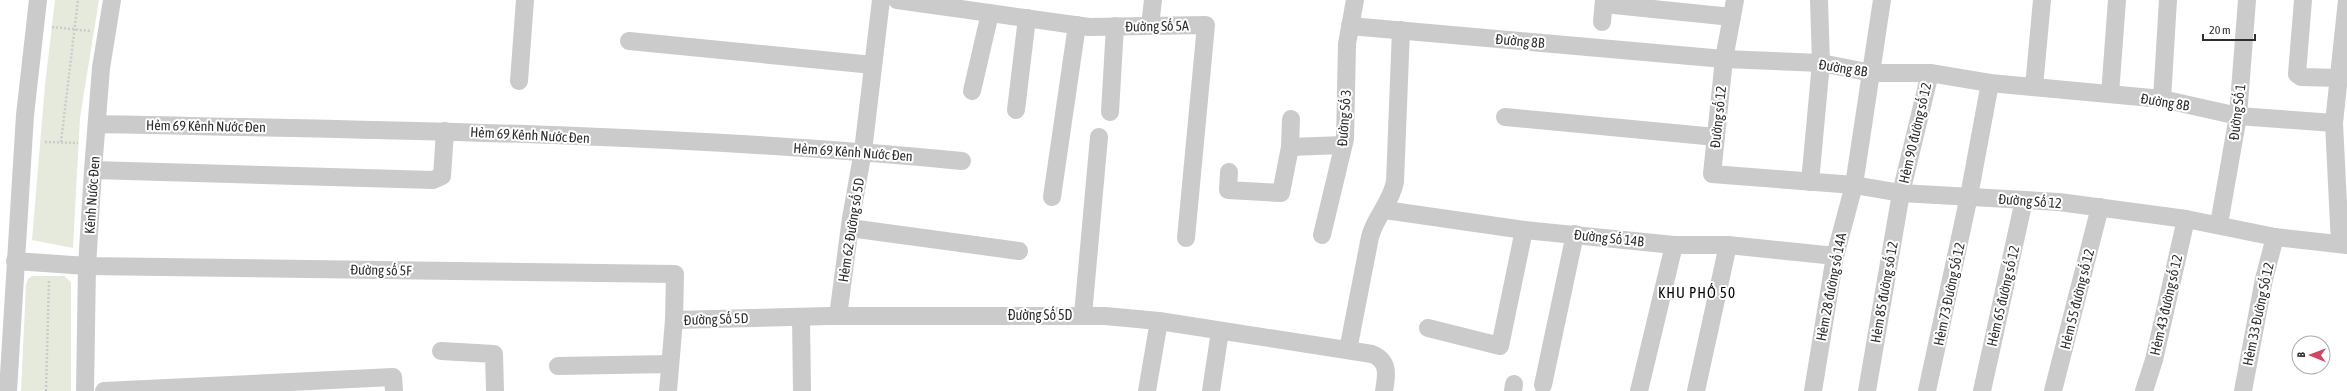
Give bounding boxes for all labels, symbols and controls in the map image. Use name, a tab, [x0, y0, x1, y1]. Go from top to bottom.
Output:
street label: Đường Số 5A	[1125, 16, 1189, 35]
scale bar	[2203, 16, 2255, 42]
text: 20 m	[2209, 23, 2231, 37]
street label: Đường 8B	[1495, 31, 1546, 51]
street label: Đường 8B	[1817, 56, 1869, 80]
street label: Hẻm 90 đường số 12	[1895, 81, 1934, 185]
street label: Đường Số 1	[2225, 83, 2248, 141]
street label: Đường số 12	[1706, 85, 1729, 149]
street label: Đường Số 3	[1333, 89, 1354, 147]
street label: Đường 8B	[2139, 90, 2191, 114]
street label: Hẻm 69 Kênh Nước Đen	[146, 117, 266, 135]
street label: Hẻm 69 Kênh Nước Đen	[470, 124, 590, 146]
street label: Hẻm 69 Kênh Nước Đen	[793, 140, 913, 164]
street label: Kênh Nước Đen	[81, 155, 103, 235]
street label: Hẻm 62 Đường số 5D	[834, 176, 867, 283]
street label: Đường Số 12	[1998, 190, 2062, 211]
street label: Đường Số 14B	[1573, 225, 1645, 250]
street label: Hẻm 28 đường số 14A	[1812, 231, 1849, 342]
street label: Hẻm 85 đường số 12	[1866, 240, 1901, 344]
street label: Hẻm 73 Đường Số 12	[1929, 241, 1968, 347]
street label: Hẻm 65 đường số 12	[1983, 244, 2022, 348]
street label: Hẻm 55 đường số 12	[2056, 247, 2097, 351]
street label: Hẻm 43 đường số 12	[2146, 253, 2185, 357]
street label: Đường số 5F	[350, 260, 412, 279]
street label: Hẻm 33 Đường Số 12	[2238, 261, 2277, 367]
district label: KHU PHỐ 50	[1658, 283, 1736, 301]
street label: Đường Số 5D	[1008, 306, 1073, 323]
street label: Đường Số 5D	[683, 309, 749, 328]
north arrow	[2291, 335, 2331, 375]
text: B	[2295, 351, 2307, 358]

